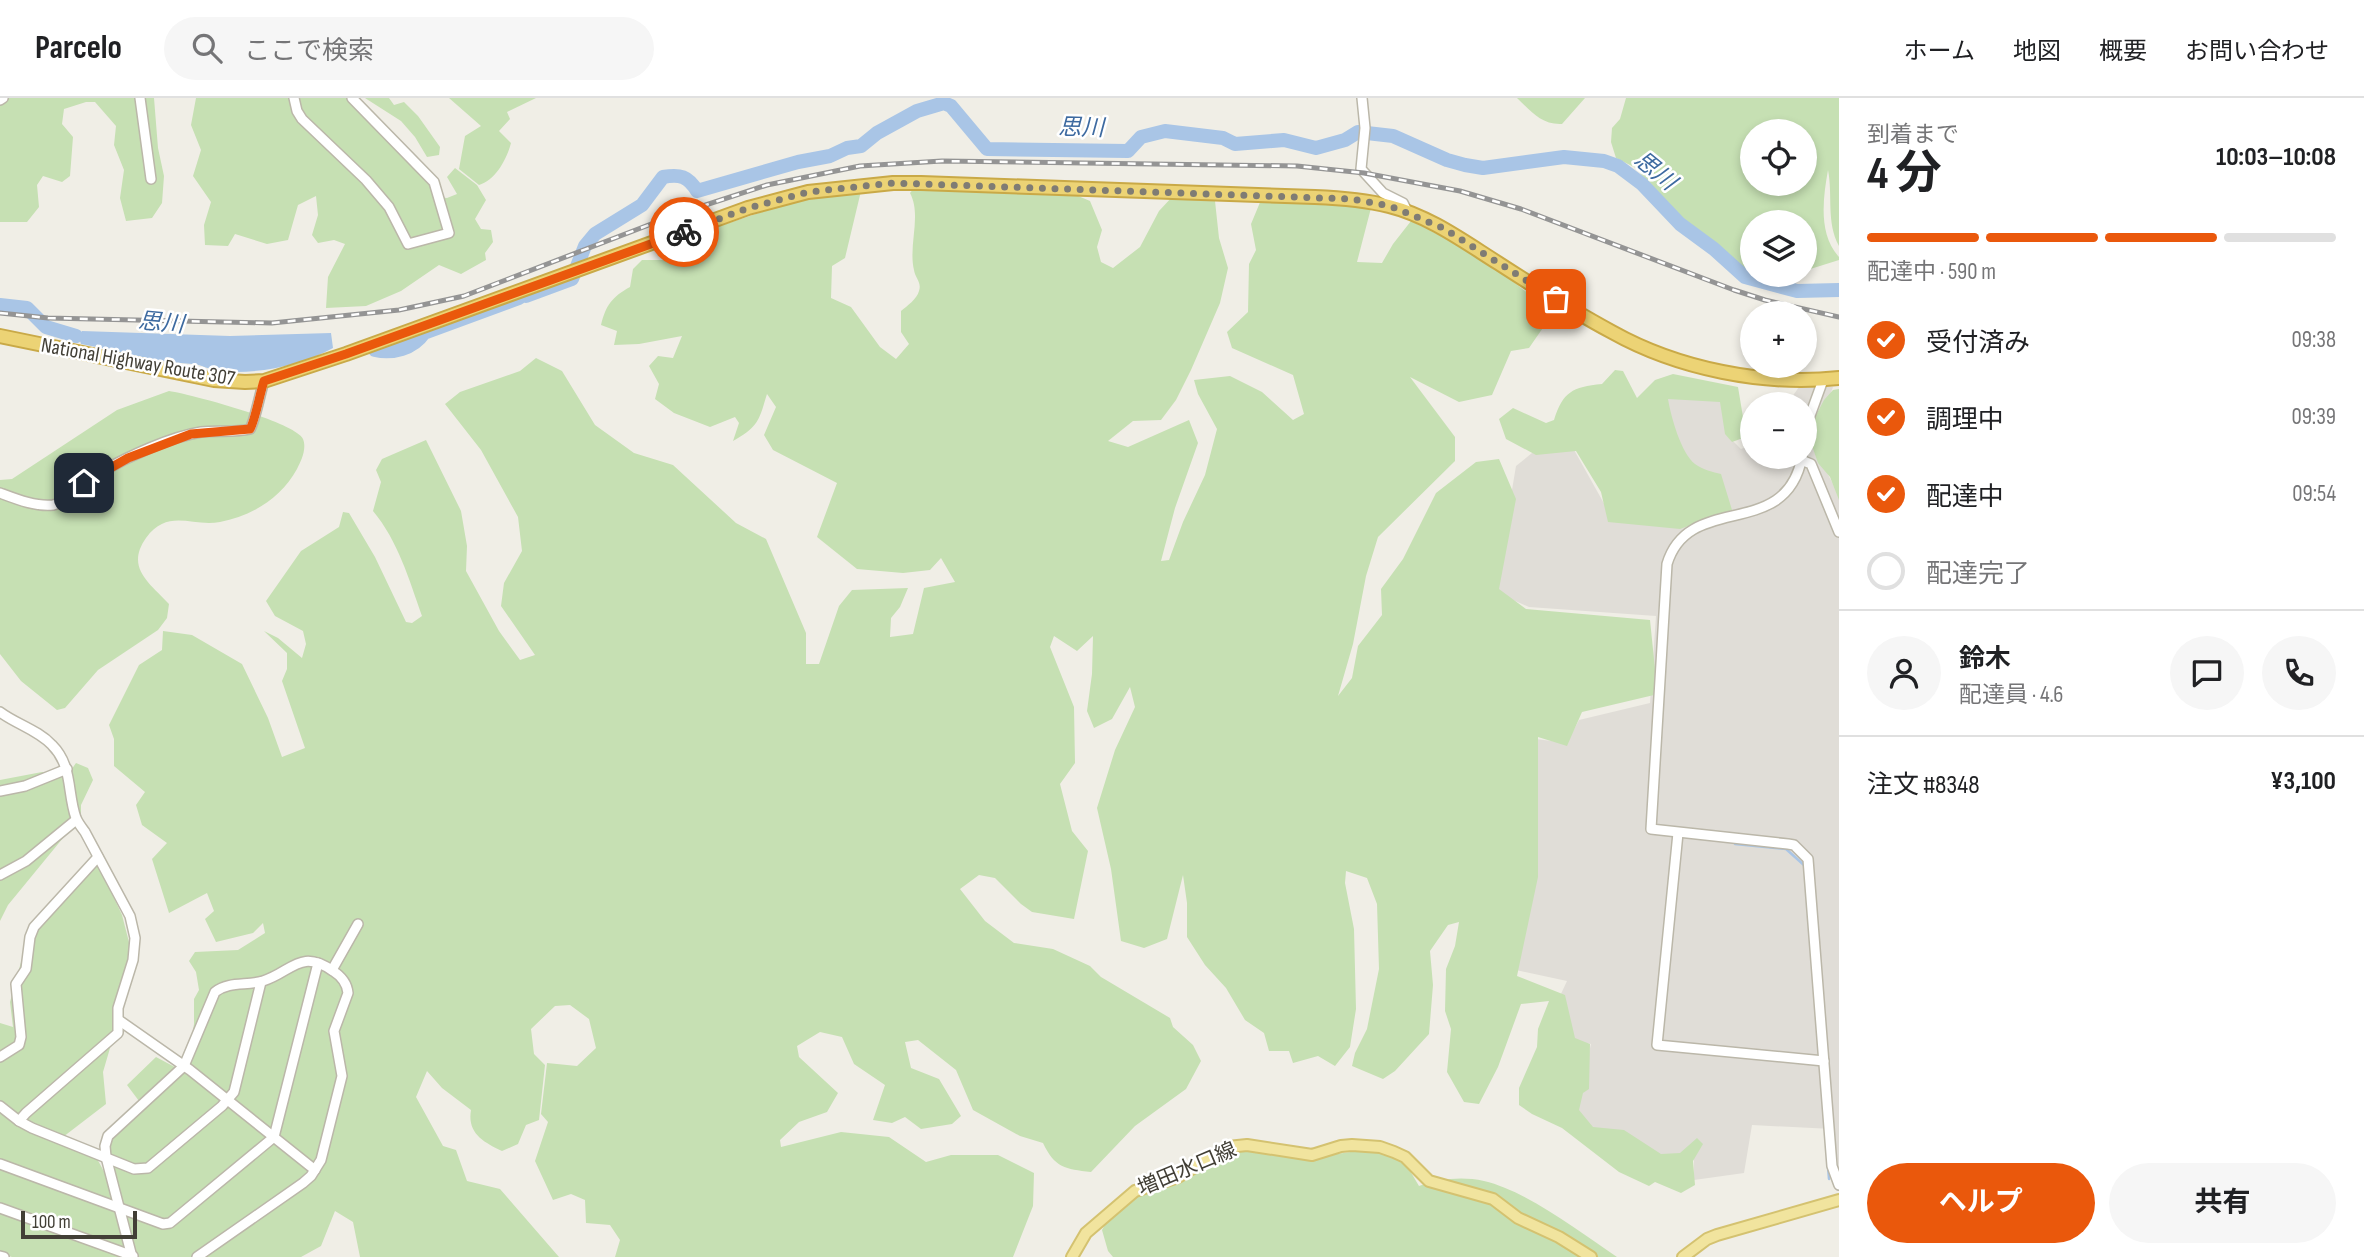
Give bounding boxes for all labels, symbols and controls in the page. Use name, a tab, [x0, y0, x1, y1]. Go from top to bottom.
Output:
search box	[164, 17, 654, 80]
text: Parcelo	[35, 28, 122, 68]
icon: search	[188, 29, 226, 67]
text: ここで検索	[244, 36, 374, 67]
text: ホーム	[1904, 37, 1975, 66]
text: 地図	[2013, 37, 2061, 66]
text: 概要	[2099, 37, 2147, 66]
text: お問い合わせ	[2185, 37, 2329, 66]
water label: 思川	[1058, 114, 1107, 142]
map controls	[1740, 119, 1817, 469]
button: locate	[1740, 119, 1817, 196]
text: 到着まで	[1867, 121, 1959, 149]
text: 10:03–10:08	[2216, 142, 2336, 173]
water label: 思川	[1628, 146, 1684, 198]
text: 4 分	[1867, 147, 1942, 202]
courier	[649, 197, 719, 267]
button: layers	[1740, 210, 1817, 287]
icon: bike	[665, 213, 703, 251]
text: 配達中 · 590 m	[1867, 258, 1996, 286]
pin	[1526, 269, 1586, 329]
icon: bag	[1537, 280, 1575, 318]
button: +	[1740, 301, 1817, 378]
water label: 思川	[137, 307, 188, 339]
icon: check	[1867, 321, 1905, 359]
text: 09:38	[2291, 326, 2336, 354]
text: 受付済み	[1926, 328, 2030, 359]
street label: National Highway Route 307	[39, 333, 237, 391]
button: −	[1740, 392, 1817, 469]
icon: check	[1867, 398, 1905, 436]
text: 09:39	[2291, 403, 2336, 431]
text: 調理中	[1926, 405, 2004, 436]
pin	[54, 453, 114, 513]
icon: home	[65, 464, 103, 502]
icon: check	[1867, 475, 1905, 513]
text: 09:54	[2292, 480, 2336, 508]
text: 配達中	[1926, 482, 2004, 513]
text: 配達完了	[1926, 559, 2030, 590]
button: person	[1867, 636, 1941, 710]
button: chat	[2170, 636, 2244, 710]
button: phone	[2262, 636, 2336, 710]
text: 鈴木	[1959, 644, 2011, 675]
text: 配達員 · 4.6	[1959, 681, 2063, 709]
text: ¥3,100	[2270, 766, 2336, 797]
text: 注文 #8348	[1867, 770, 1980, 801]
street label: 増田水口線	[1134, 1137, 1240, 1201]
button: ヘルプ	[1867, 1163, 2095, 1243]
button: 共有	[2109, 1163, 2336, 1243]
scale bar	[21, 1208, 136, 1240]
text: 100 m	[32, 1211, 71, 1234]

